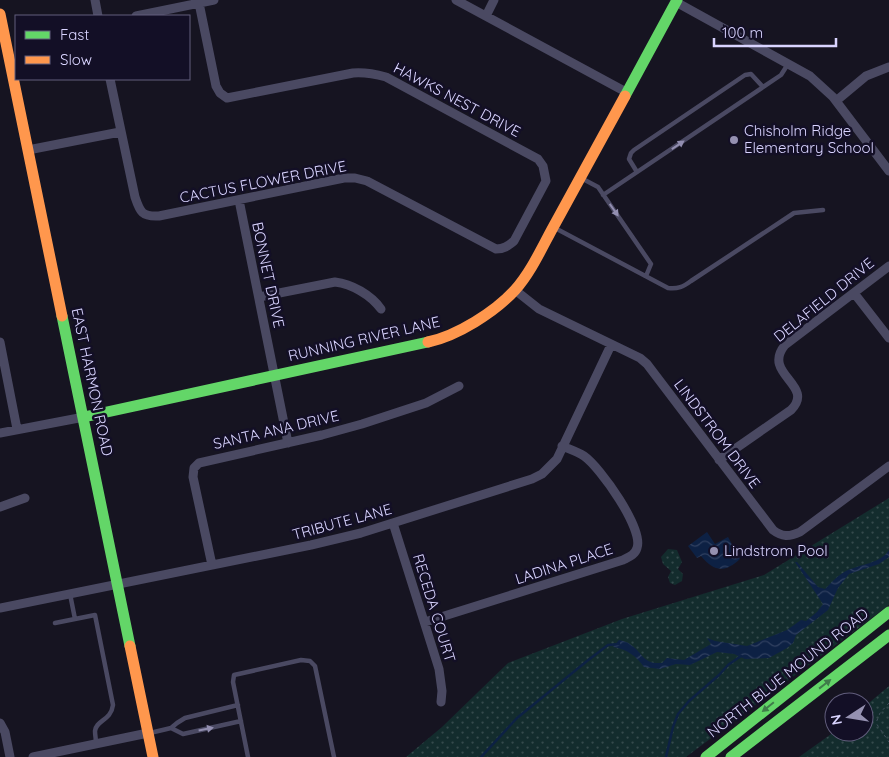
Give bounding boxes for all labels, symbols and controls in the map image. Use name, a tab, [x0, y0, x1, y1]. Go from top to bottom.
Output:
legend	[15, 15, 190, 80]
scale bar	[714, 15, 836, 47]
text: 100 m	[722, 23, 763, 42]
text: Fast	[60, 25, 89, 44]
text: Slow	[60, 50, 92, 69]
street label: HAWKS NEST DRIVE	[390, 58, 524, 141]
place label: Chisholm Ridge Elementary School	[744, 121, 874, 157]
marker: Chisholm Ridge Elementary School	[728, 134, 740, 146]
one-way arrow	[671, 140, 684, 150]
street label: CACTUS FLOWER DRIVE	[178, 156, 348, 207]
one-way arrow	[609, 203, 619, 217]
street label: BONNET DRIVE	[248, 220, 289, 330]
street label: DELAFIELD DRIVE	[770, 253, 878, 346]
street label: EAST HARMON ROAD	[67, 306, 118, 458]
street label: RUNNING RIVER LANE	[286, 312, 442, 365]
street label: LINDSTROM DRIVE	[670, 375, 765, 492]
street label: SANTA ANA DRIVE	[211, 406, 341, 453]
street label: TRIBUTE LANE	[290, 499, 394, 544]
street label: LADINA PLACE	[512, 539, 615, 588]
place label: Lindstrom Pool	[724, 541, 828, 560]
marker: Lindstrom Pool	[708, 545, 720, 557]
street label: RECEDA COURT	[409, 551, 460, 664]
street label: NORTH BLUE MOUND ROAD	[704, 605, 872, 741]
one-way arrow	[818, 678, 831, 689]
north arrow	[824, 692, 874, 742]
one-way arrow	[762, 702, 775, 713]
one-way arrow	[198, 725, 213, 733]

